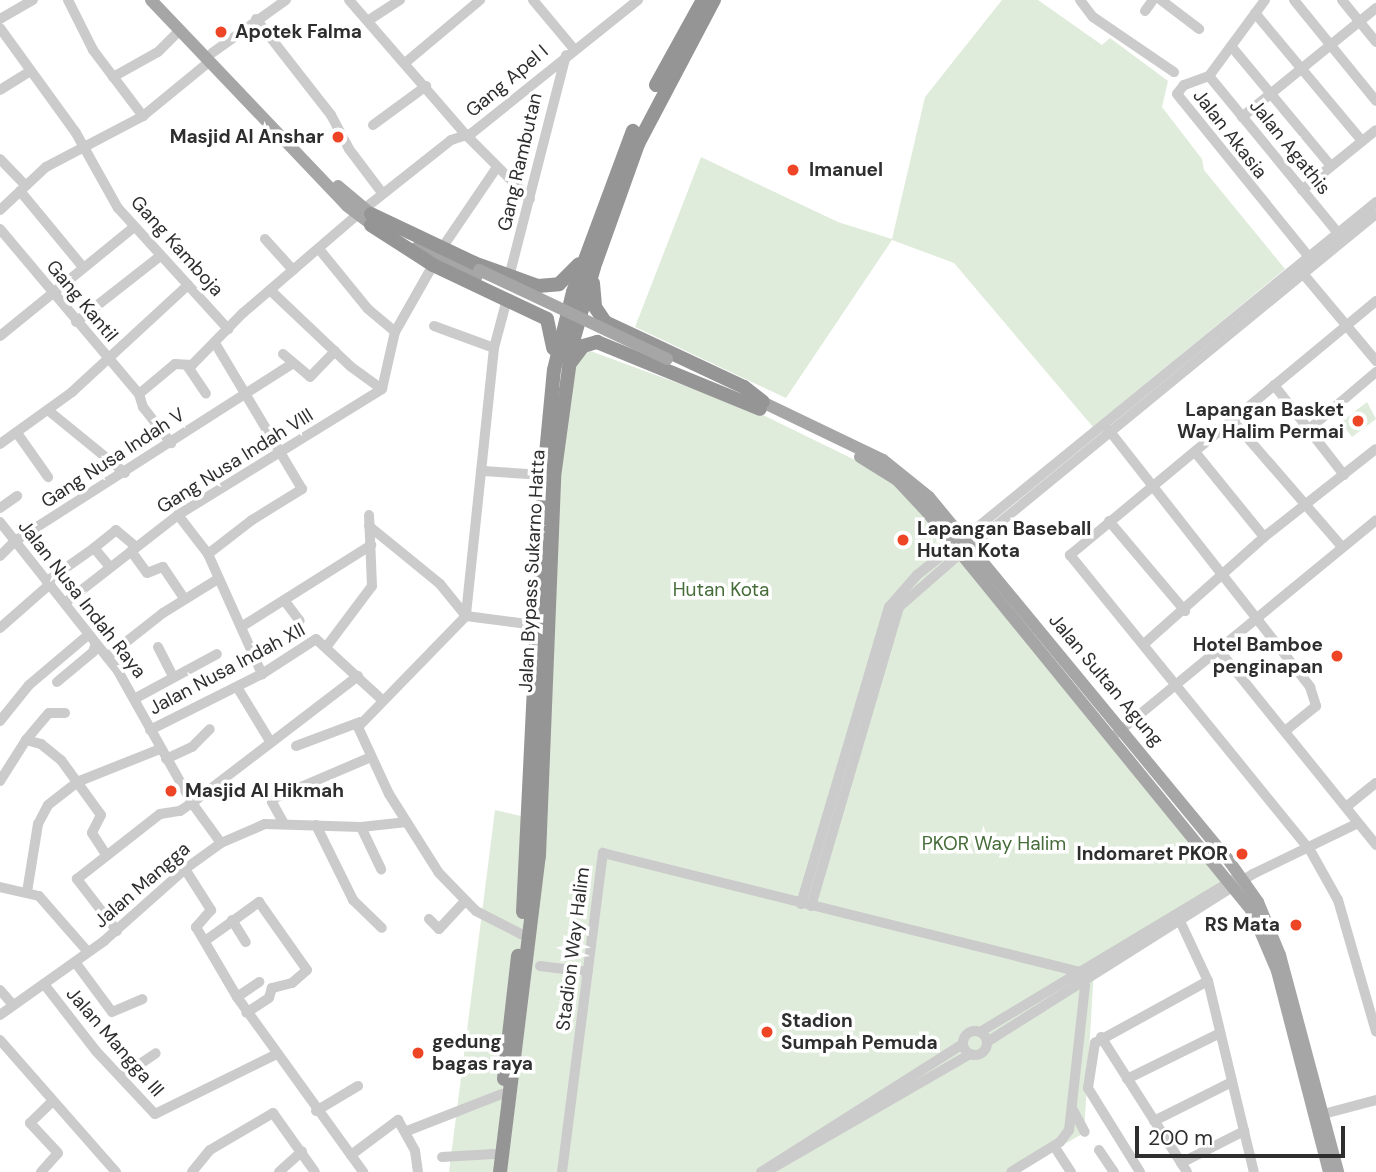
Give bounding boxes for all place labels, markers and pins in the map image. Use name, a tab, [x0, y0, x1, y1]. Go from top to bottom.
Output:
place label: Apotek Falma	[235, 21, 362, 43]
marker: Apotek Falma	[213, 24, 229, 40]
place label: Masjid Al Anshar	[170, 126, 324, 148]
marker: Masjid Al Anshar	[330, 129, 346, 145]
place label: Imanuel	[809, 159, 883, 181]
marker: Imanuel	[783, 160, 803, 180]
place label: Lapangan Basket Way Halim Permai	[1177, 399, 1344, 443]
marker: Lapangan Basket Way Halim Permai	[1350, 413, 1366, 429]
place label: Lapangan Baseball Hutan Kota	[917, 518, 1091, 562]
marker: Lapangan Baseball Hutan Kota	[895, 532, 911, 548]
place label: Hotel Bamboe penginapan	[1193, 634, 1323, 678]
marker: Hotel Bamboe penginapan	[1329, 648, 1345, 664]
place label: Masjid Al Hikmah	[185, 780, 344, 802]
marker: Masjid Al Hikmah	[163, 783, 179, 799]
place label: Indomaret PKOR	[1076, 843, 1228, 865]
marker: Indomaret PKOR	[1234, 846, 1250, 862]
place label: RS Mata	[1205, 914, 1280, 936]
marker: RS Mata	[1286, 915, 1306, 935]
place label: Stadion Sumpah Pemuda	[781, 1010, 938, 1054]
marker: Stadion Sumpah Pemuda	[759, 1024, 775, 1040]
place label: gedung bagas raya	[432, 1031, 533, 1075]
marker: gedung bagas raya	[410, 1045, 426, 1061]

